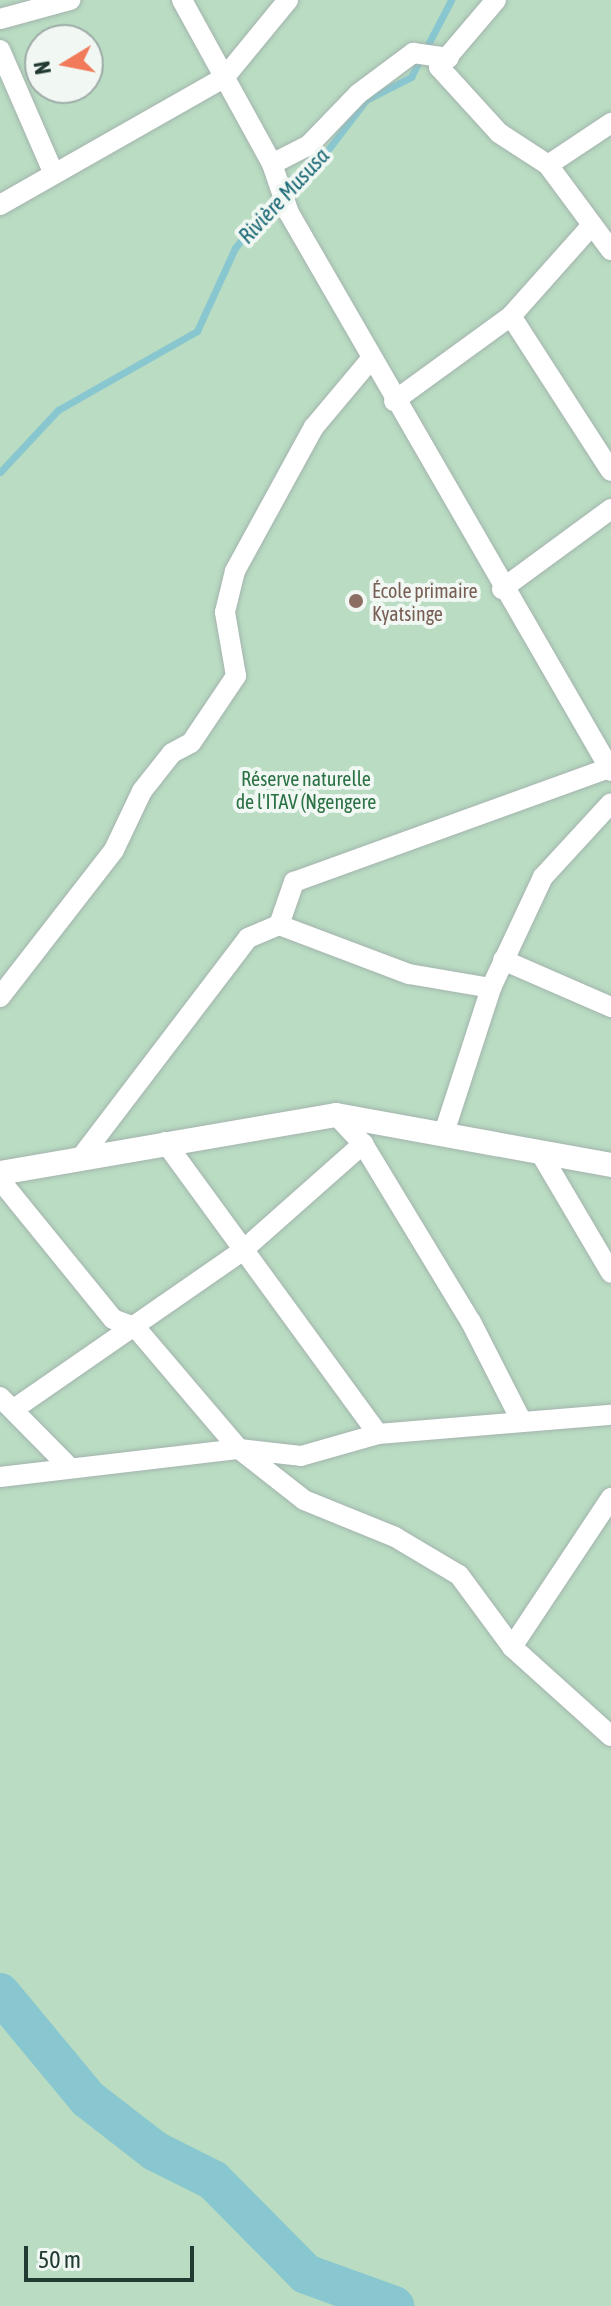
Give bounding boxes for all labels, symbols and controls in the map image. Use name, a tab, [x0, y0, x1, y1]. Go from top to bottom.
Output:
north arrow	[24, 24, 104, 104]
text: N	[28, 59, 56, 76]
water label: Rivière Mususa	[233, 143, 335, 249]
place label: École primaire Kyatsinge	[372, 578, 477, 625]
marker: École primaire Kyatsinge	[347, 592, 365, 610]
park label: Réserve naturelle de l'ITAV (Ngengere	[236, 767, 376, 814]
scale bar	[28, 2230, 198, 2280]
text: 50 m	[38, 2246, 81, 2273]

